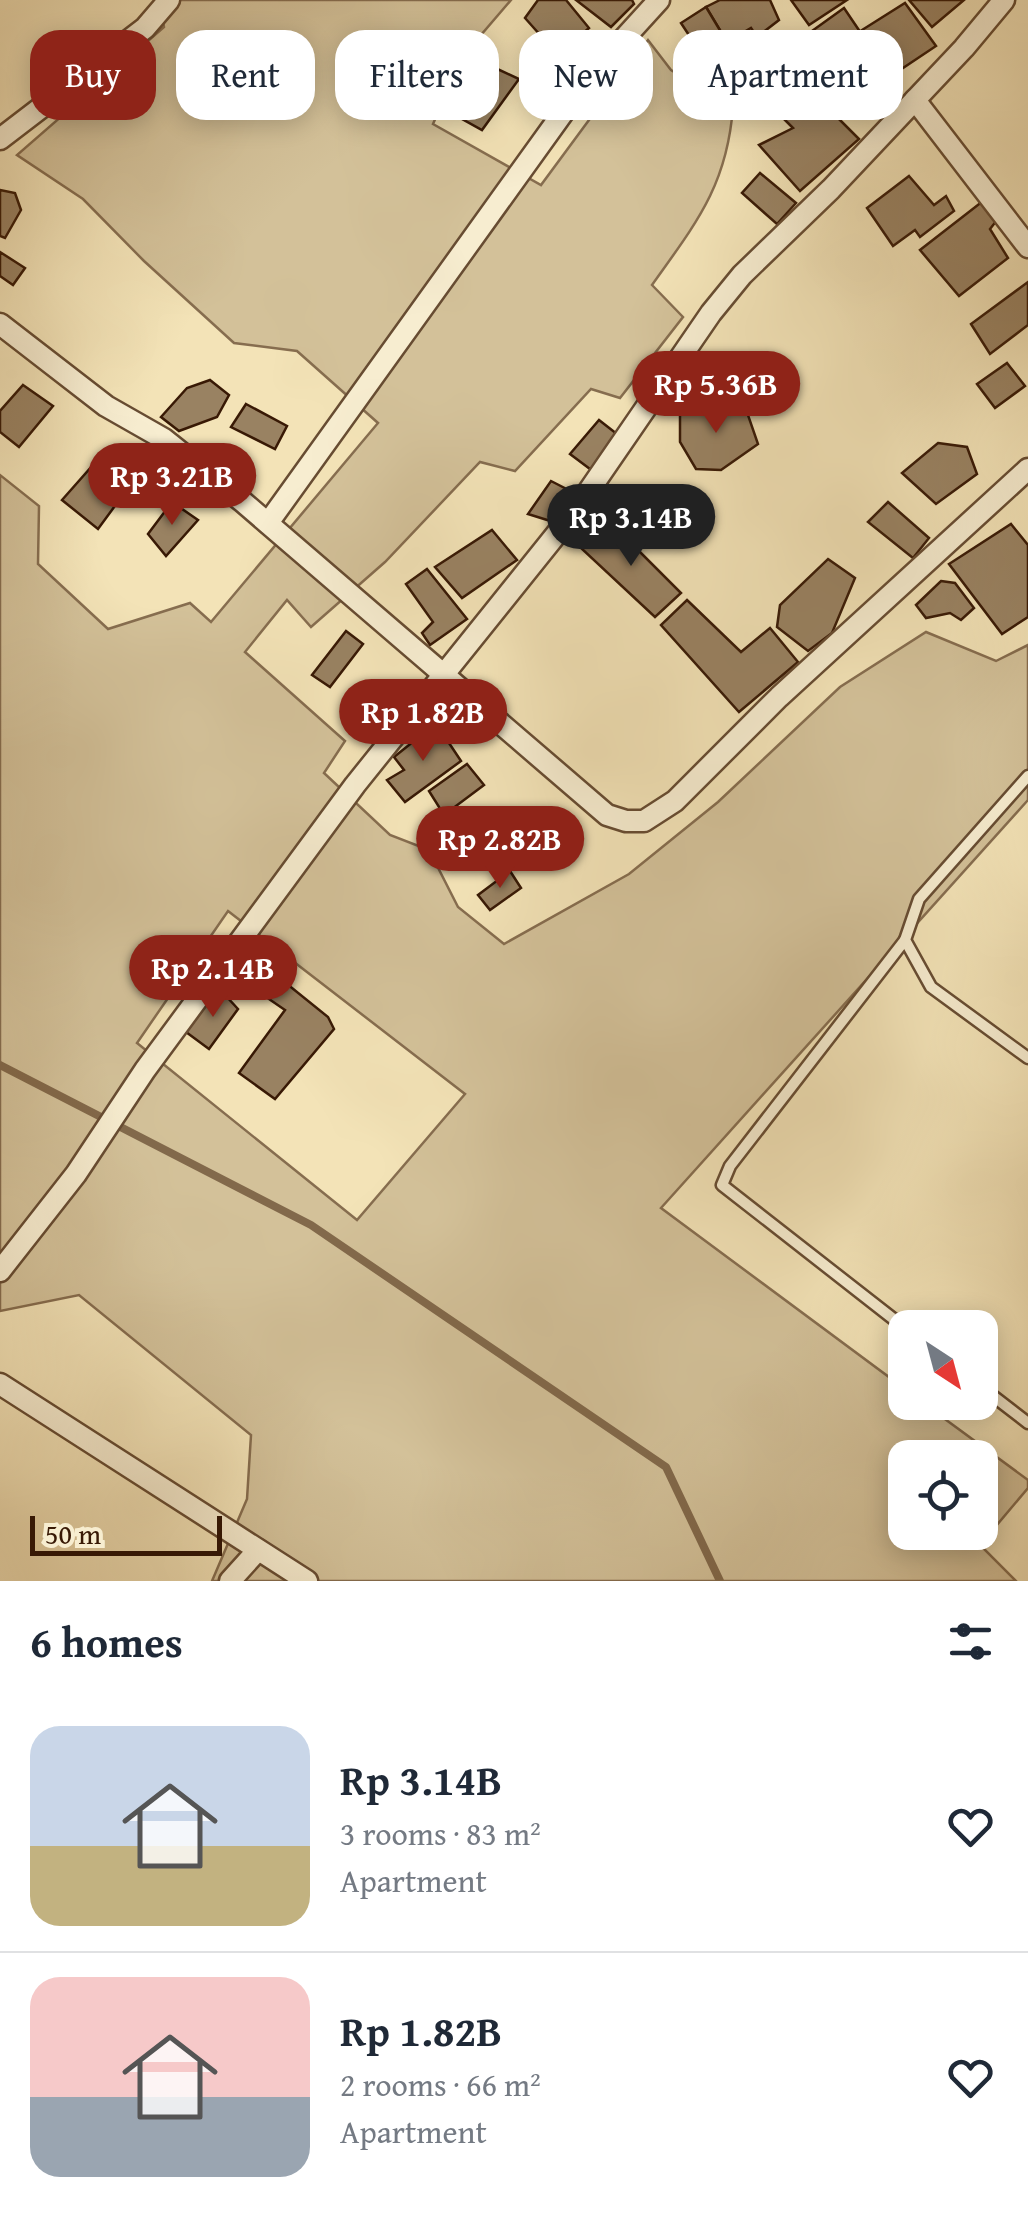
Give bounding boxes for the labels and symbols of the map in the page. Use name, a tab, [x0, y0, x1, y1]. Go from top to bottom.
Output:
pin: Rp 5.36B	[613, 351, 819, 436]
pin: Rp 3.21B	[69, 443, 275, 528]
pin: Rp 3.14B	[528, 484, 734, 569]
pin: Rp 1.82B	[320, 679, 526, 764]
pin: Rp 2.82B	[397, 806, 603, 891]
pin: Rp 2.14B	[110, 935, 316, 1020]
north arrow	[888, 1310, 998, 1420]
scale bar	[30, 1511, 222, 1556]

